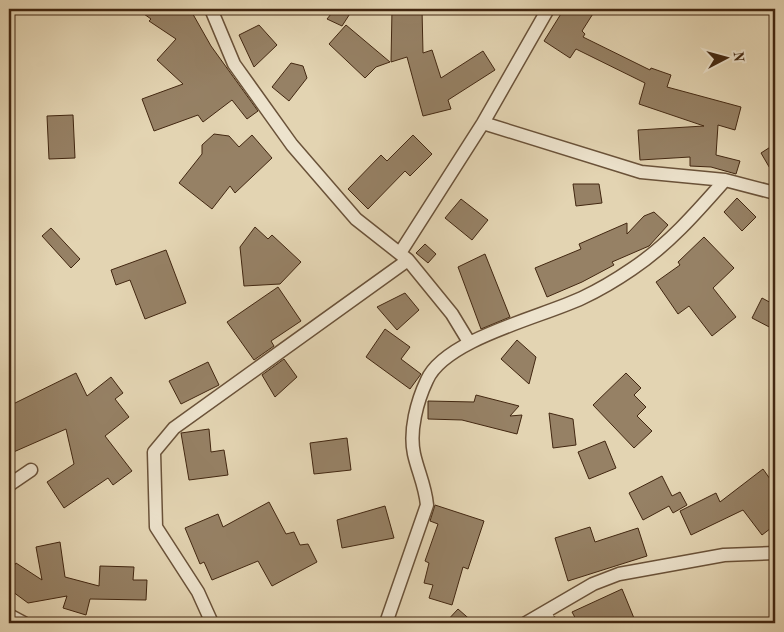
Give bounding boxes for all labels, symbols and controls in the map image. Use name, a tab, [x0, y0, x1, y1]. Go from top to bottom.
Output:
north arrow	[702, 32, 752, 82]
text: N	[730, 51, 745, 63]

